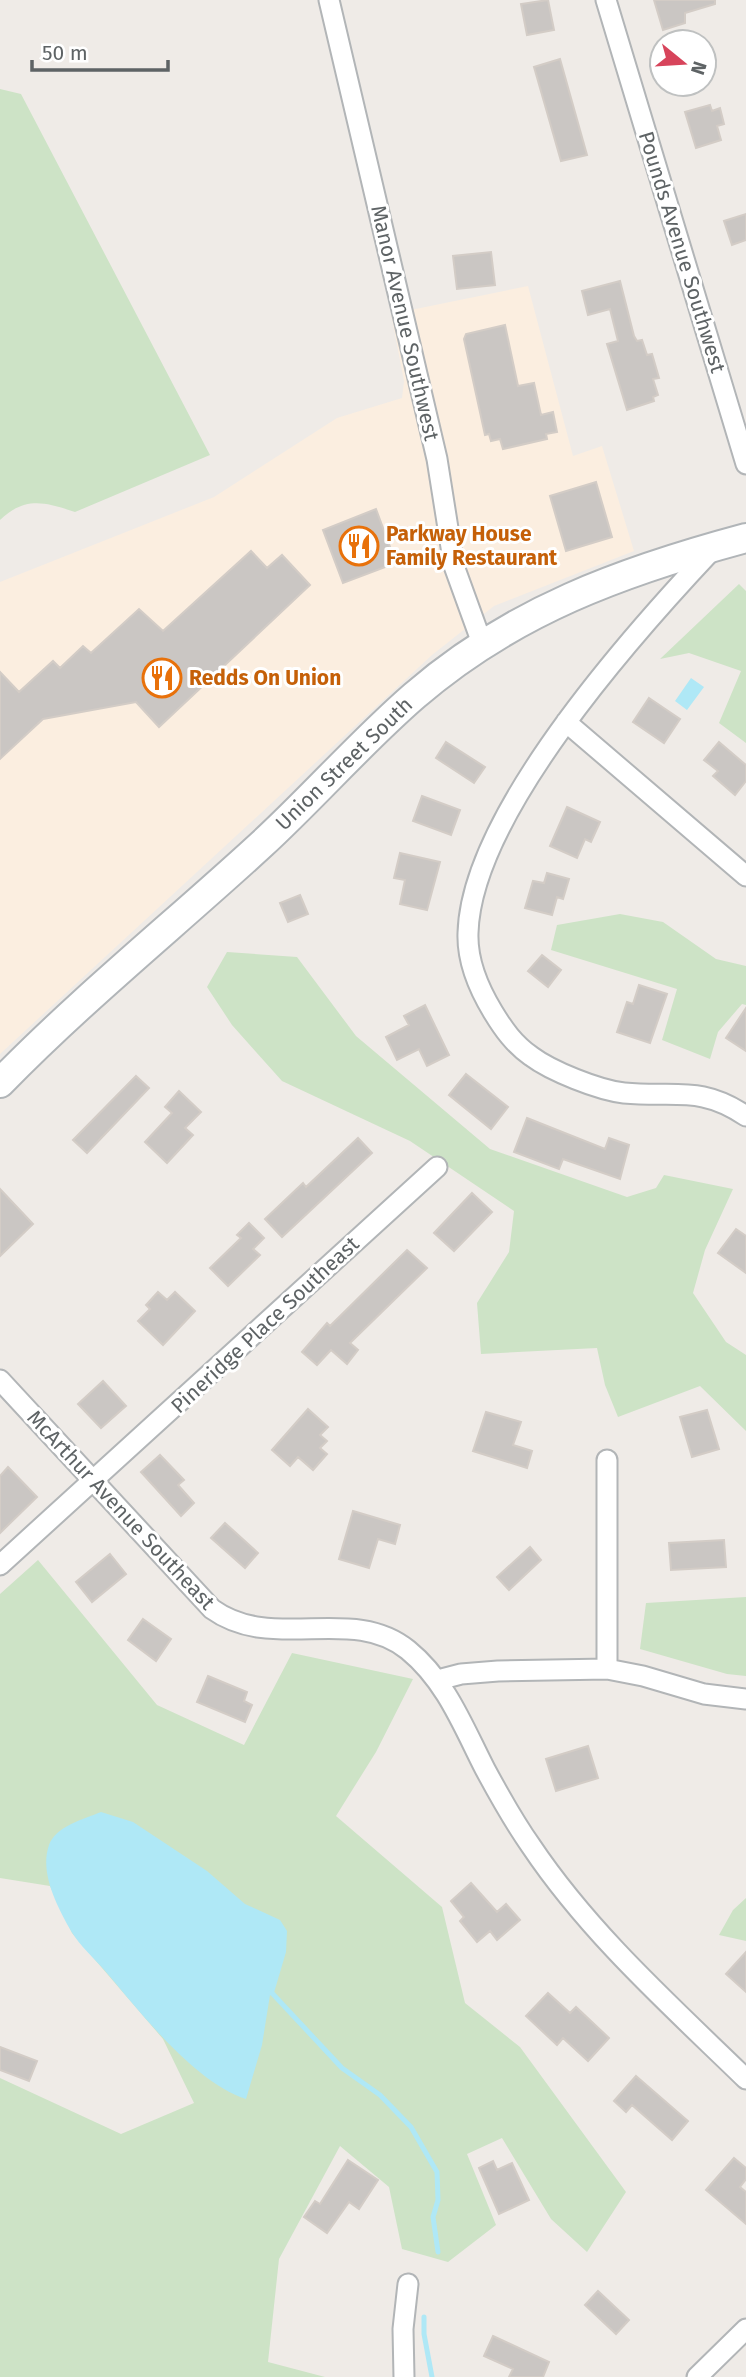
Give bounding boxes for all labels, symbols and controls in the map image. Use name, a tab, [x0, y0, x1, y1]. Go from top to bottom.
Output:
scale bar	[32, 28, 168, 72]
north arrow	[648, 28, 718, 98]
text: 50 m	[42, 40, 88, 66]
text: N	[686, 59, 712, 78]
street label: Pounds Avenue Southwest	[633, 128, 731, 376]
street label: Manor Avenue Southwest	[365, 203, 445, 444]
place label: Parkway House Family Restaurant	[386, 521, 558, 571]
restaurant icon: Parkway House Family Restaurant	[338, 525, 380, 567]
restaurant icon: Redds On Union	[141, 657, 183, 699]
place label: Redds On Union	[189, 665, 341, 691]
street label: Union Street South	[270, 692, 418, 836]
street label: Pineridge Place Southeast	[166, 1231, 365, 1419]
street label: McArthur Avenue Southeast	[22, 1405, 221, 1615]

